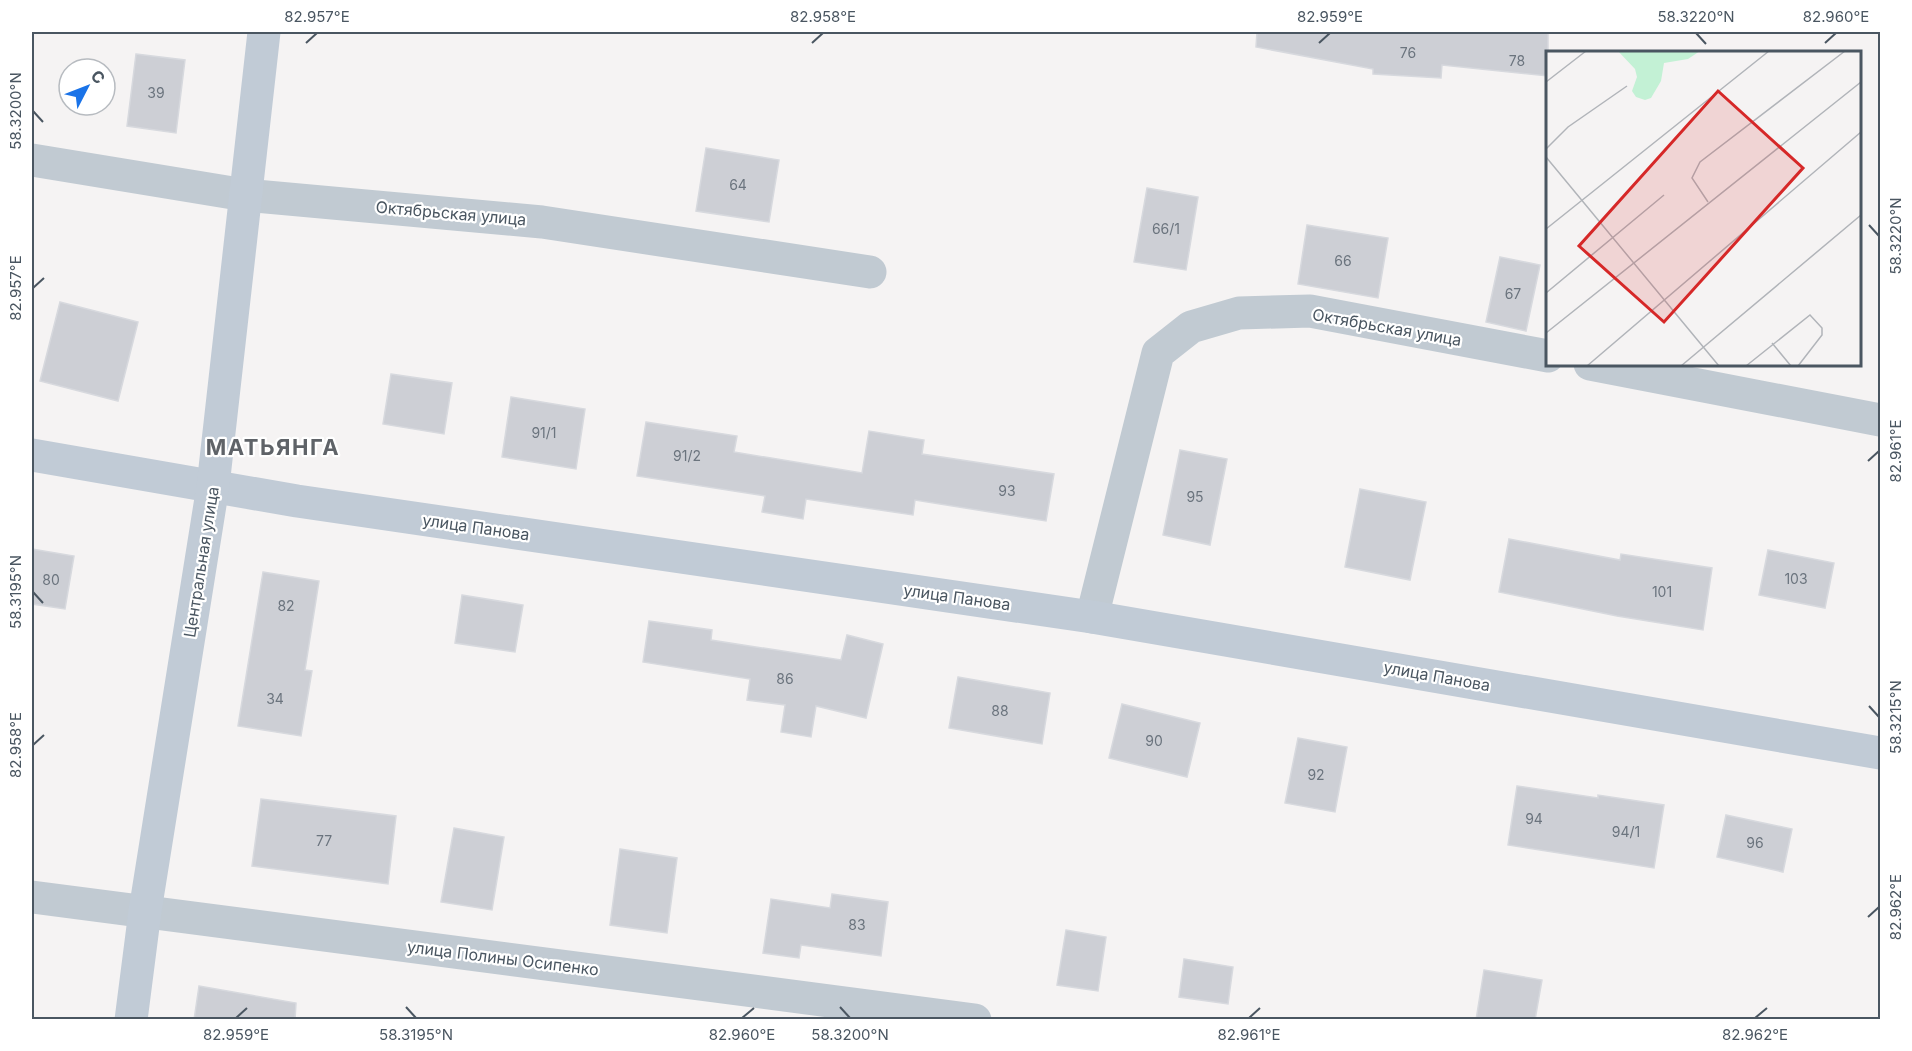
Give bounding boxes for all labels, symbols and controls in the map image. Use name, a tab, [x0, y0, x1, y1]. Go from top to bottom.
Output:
text: 82.957°E	[284, 7, 350, 26]
text: 82.958°E	[790, 7, 856, 26]
text: 82.959°E	[1297, 7, 1363, 26]
text: 58.3220°N	[1657, 7, 1735, 26]
text: 82.960°E	[1803, 7, 1869, 26]
house number: 76	[1400, 44, 1416, 61]
inset map	[1546, 51, 1861, 366]
house number: 78	[1509, 52, 1525, 69]
north arrow	[57, 57, 117, 117]
text: С	[87, 66, 110, 88]
text: 58.3200°N	[6, 72, 25, 150]
house number: 39	[147, 84, 165, 101]
house number: 64	[729, 176, 747, 193]
street label: Октябрьская улица	[375, 196, 527, 230]
text: 58.3220°N	[1886, 197, 1905, 275]
house number: 66/1	[1152, 220, 1180, 237]
house number: 66	[1334, 252, 1352, 269]
text: 82.957°E	[6, 255, 25, 321]
house number: 67	[1505, 285, 1521, 302]
street label: Октябрьская улица	[1311, 304, 1463, 350]
text: 82.961°E	[1886, 419, 1905, 483]
house number: 91/1	[531, 424, 557, 441]
district label: МАТЬЯНГА	[206, 434, 340, 460]
house number: 91/2	[673, 447, 701, 464]
house number: 93	[998, 482, 1016, 499]
street label: Центральная улица	[179, 485, 223, 639]
house number: 95	[1186, 488, 1204, 505]
street label: улица Панова	[421, 510, 531, 544]
text: 58.3195°N	[6, 555, 25, 629]
house number: 103	[1784, 570, 1808, 587]
house number: 80	[42, 571, 60, 588]
street label: улица Панова	[902, 580, 1012, 614]
house number: 101	[1652, 583, 1672, 600]
house number: 82	[277, 597, 295, 614]
street label: улица Панова	[1382, 657, 1492, 695]
house number: 86	[776, 670, 794, 687]
text: 58.3215°N	[1886, 680, 1905, 754]
house number: 34	[266, 690, 284, 707]
house number: 88	[991, 702, 1009, 719]
text: 82.958°E	[6, 712, 25, 778]
house number: 90	[1145, 732, 1163, 749]
house number: 92	[1307, 766, 1325, 783]
house number: 94	[1525, 810, 1543, 827]
house number: 94/1	[1612, 823, 1640, 840]
house number: 77	[316, 832, 332, 849]
house number: 96	[1746, 834, 1764, 851]
text: 82.962°E	[1886, 874, 1905, 940]
house number: 83	[848, 916, 866, 933]
street label: улица Полины Осипенко	[406, 936, 600, 980]
text: 82.959°E	[203, 1025, 269, 1044]
text: 58.3195°N	[379, 1025, 453, 1044]
text: 82.960°E	[709, 1025, 775, 1044]
text: 58.3200°N	[811, 1025, 889, 1044]
text: 82.961°E	[1217, 1025, 1281, 1044]
text: 82.962°E	[1722, 1025, 1788, 1044]

